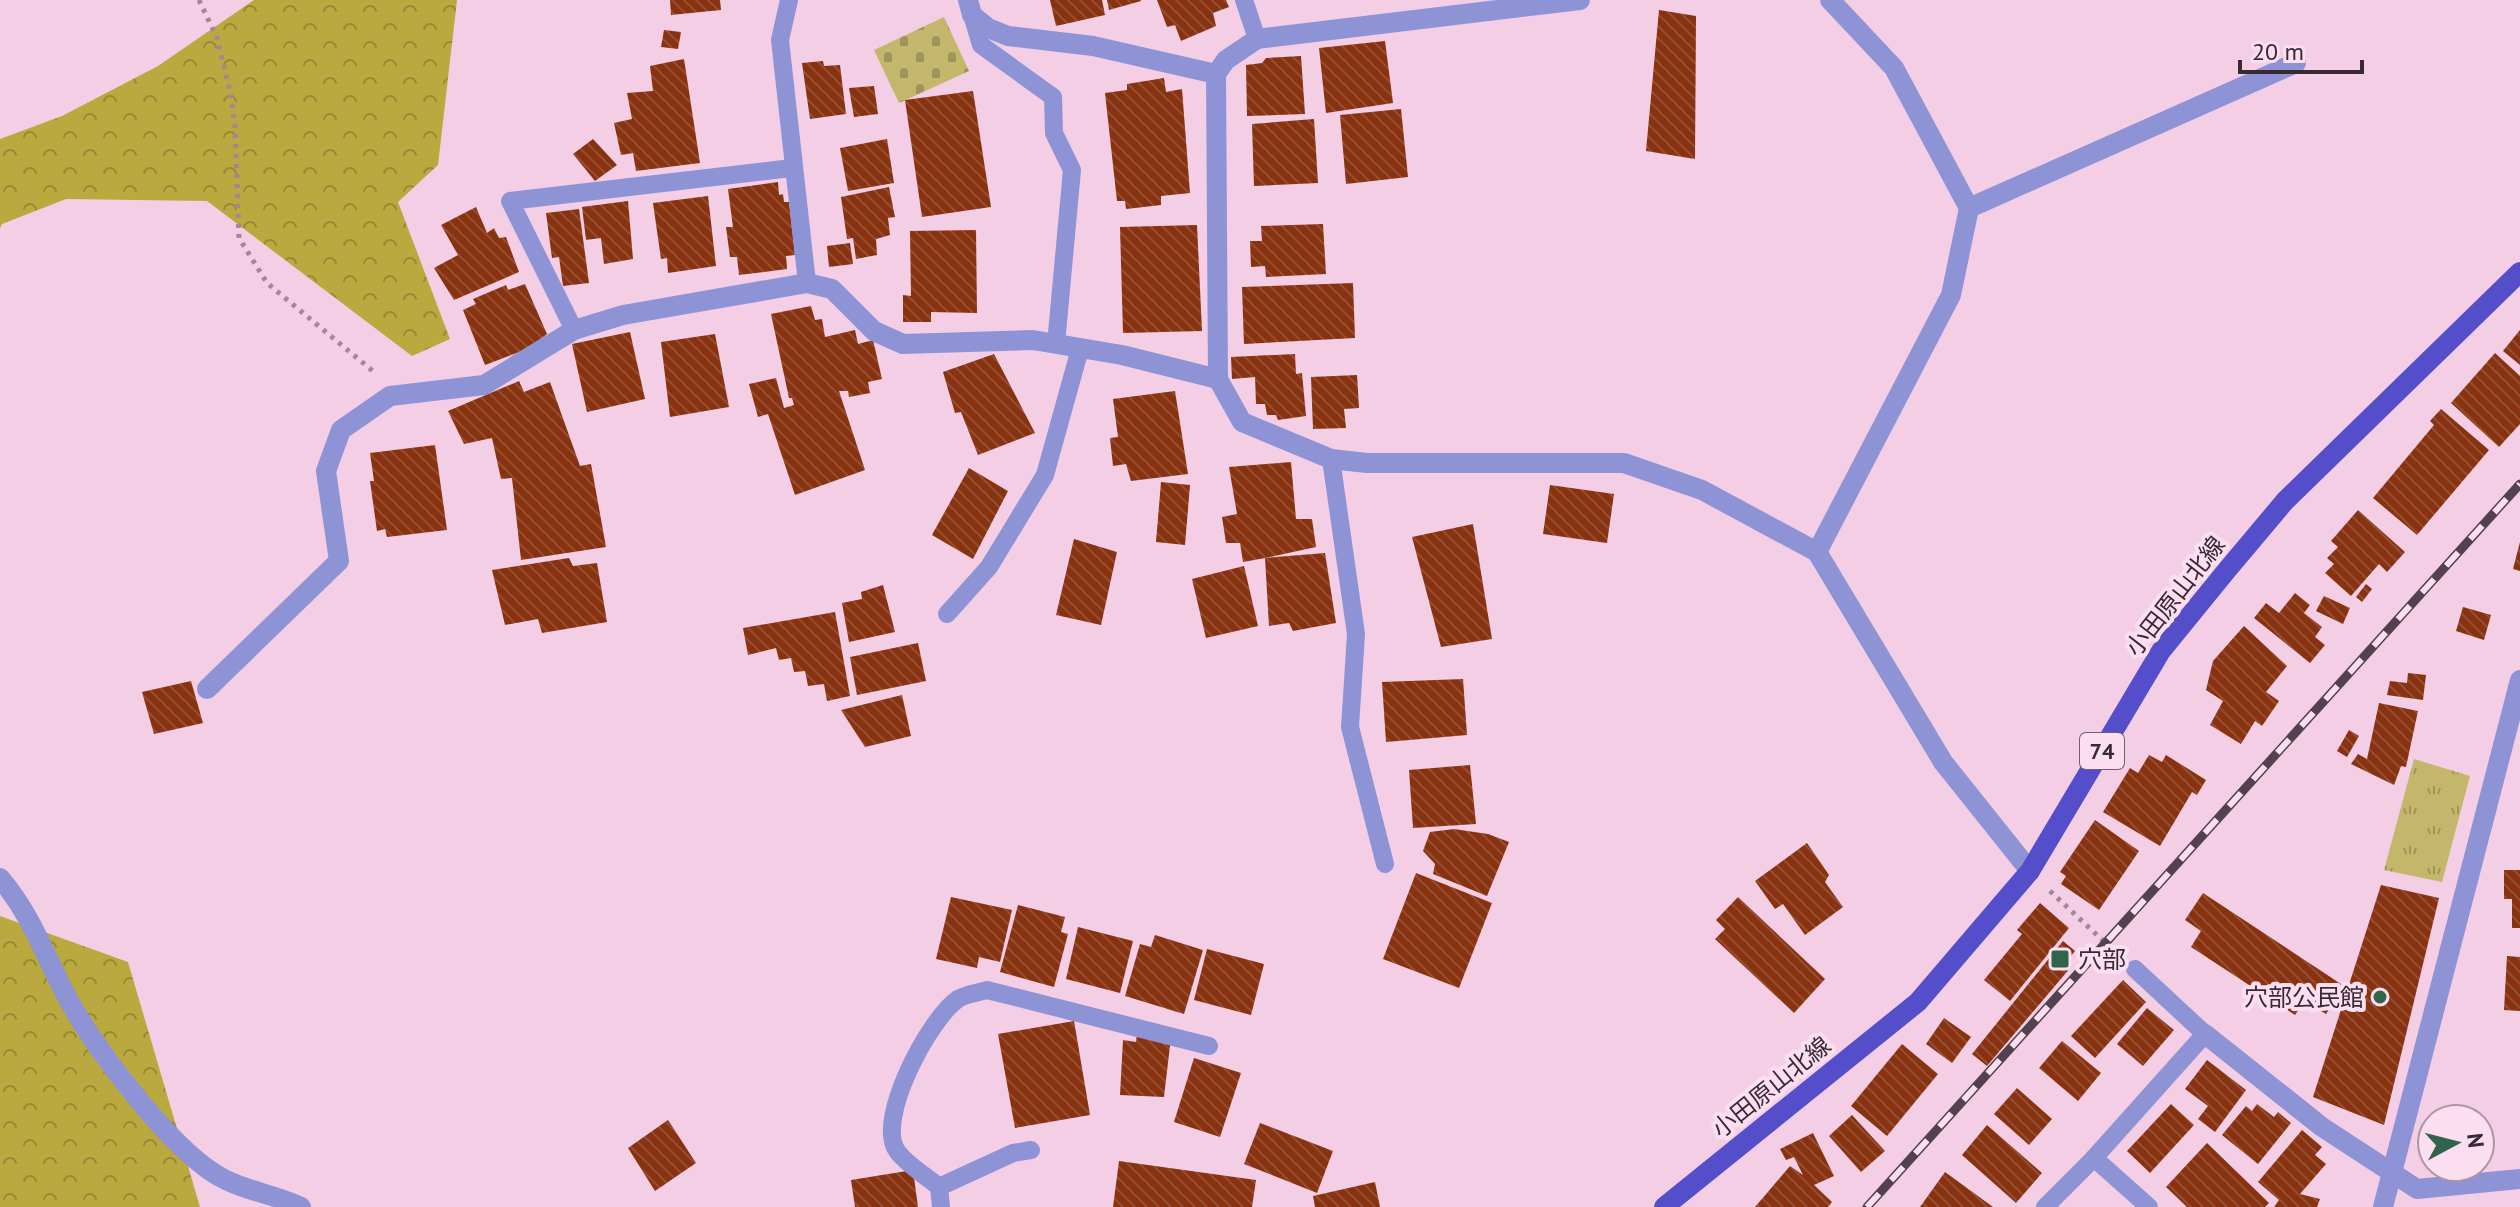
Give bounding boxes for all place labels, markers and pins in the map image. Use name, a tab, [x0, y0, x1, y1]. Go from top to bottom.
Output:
place label: 穴部	[2078, 944, 2126, 975]
marker: 穴部	[2049, 948, 2071, 970]
place label: 穴部公民館	[2244, 982, 2364, 1013]
marker: 穴部公民館	[2371, 988, 2389, 1006]

